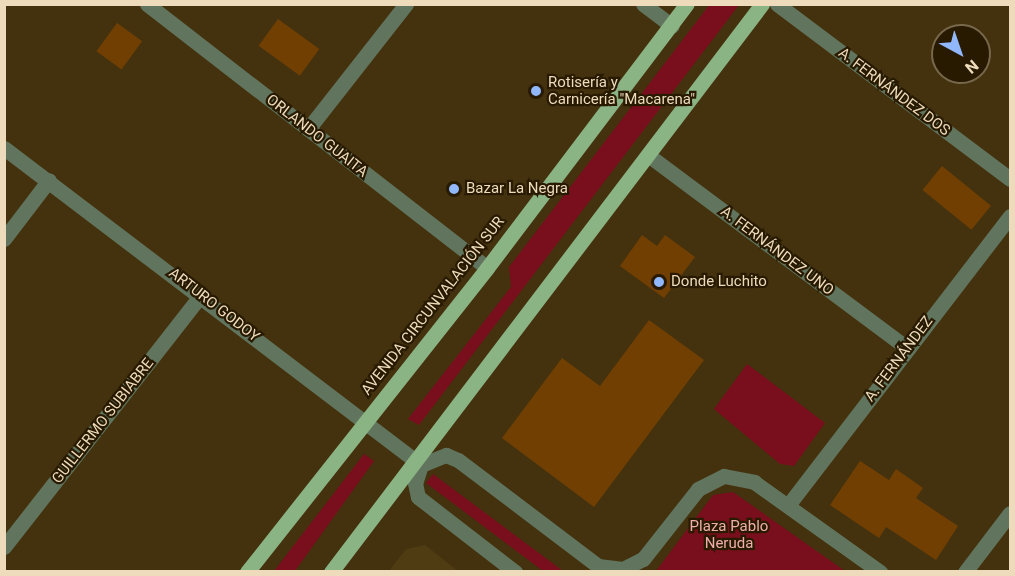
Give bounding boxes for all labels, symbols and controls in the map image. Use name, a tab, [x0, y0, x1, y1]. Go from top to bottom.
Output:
north arrow	[931, 24, 991, 84]
street label: A. FERNÁNDEZ DOS	[835, 44, 953, 140]
text: N	[961, 56, 982, 78]
place label: Rotisería y Carnicería "Macarena"	[548, 73, 695, 108]
marker: Rotisería y Carnicería "Macarena"	[529, 84, 543, 98]
street label: ORLANDO GUAITA	[263, 91, 371, 181]
place label: Bazar La Negra	[466, 180, 568, 198]
marker: Bazar La Negra	[447, 182, 461, 196]
street label: A. FERNÁNDEZ UNO	[717, 203, 837, 299]
street label: AVENIDA CIRCUNVALACIÓN SUR	[358, 213, 508, 399]
street label: ARTURO GODOY	[165, 264, 263, 346]
place label: Donde Luchito	[671, 273, 767, 291]
marker: Donde Luchito	[652, 275, 666, 289]
street label: A. FERNÁNDEZ	[861, 313, 937, 405]
street label: GUILLERMO SUBIABRE	[48, 355, 158, 487]
park label: Plaza Pablo Neruda	[690, 517, 768, 552]

